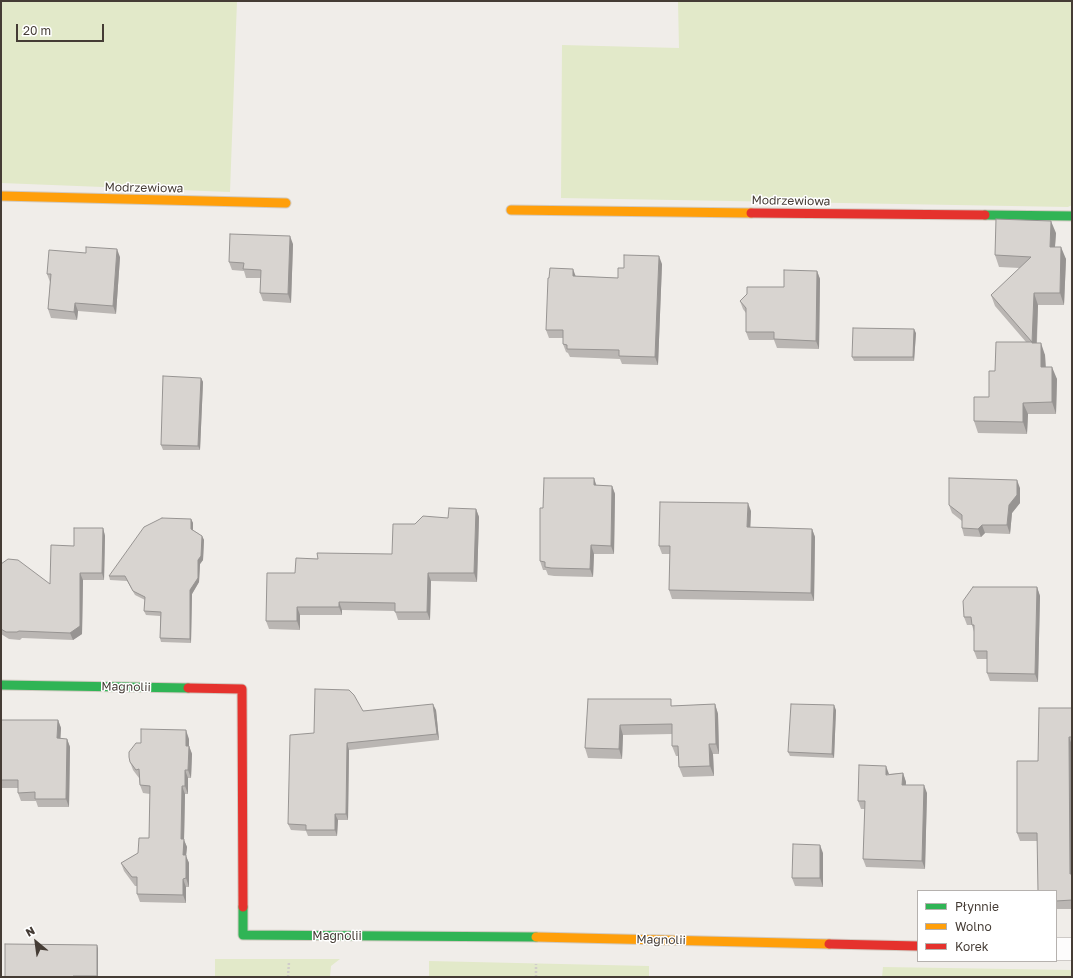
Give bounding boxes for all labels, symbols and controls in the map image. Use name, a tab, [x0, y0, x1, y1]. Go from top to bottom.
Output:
scale bar	[18, 16, 106, 42]
text: 20 m	[23, 23, 51, 38]
street label: Modrzewiowa	[104, 180, 184, 196]
street label: Modrzewiowa	[751, 193, 831, 209]
street label: Magnolii	[101, 679, 151, 695]
legend	[917, 890, 1057, 962]
text: Płynnie	[955, 899, 999, 914]
text: Wolno	[955, 919, 992, 934]
north arrow	[16, 922, 56, 962]
text: N	[23, 923, 37, 939]
street label: Magnolii	[312, 929, 362, 943]
street label: Magnolii	[636, 932, 686, 948]
text: Korek	[955, 939, 989, 954]

